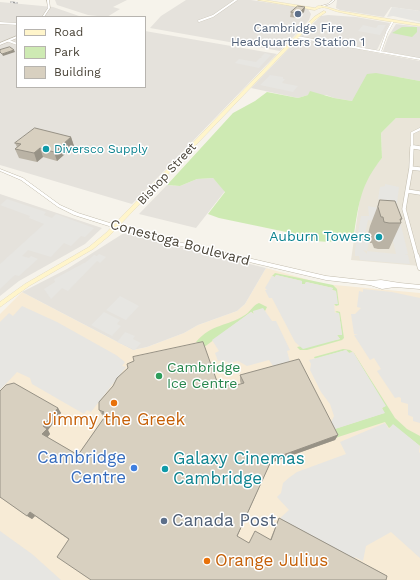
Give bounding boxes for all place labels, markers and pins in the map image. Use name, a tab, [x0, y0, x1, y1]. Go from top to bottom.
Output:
marker: Cambridge Fire Headquarters Station 1	[293, 9, 303, 19]
place label: Cambridge Fire Headquarters Station 1	[231, 21, 365, 49]
place label: Diversco Supply	[54, 142, 148, 156]
marker: Diversco Supply	[41, 144, 51, 154]
place label: Auburn Towers	[269, 229, 371, 245]
marker: Auburn Towers	[374, 232, 384, 242]
place label: Cambridge Ice Centre	[167, 360, 240, 392]
marker: Cambridge Ice Centre	[154, 371, 164, 381]
marker: Jimmy the Greek	[109, 398, 119, 408]
place label: Jimmy the Greek	[43, 410, 185, 430]
place label: Cambridge Centre	[37, 448, 126, 488]
place label: Galaxy Cinemas Cambridge	[173, 449, 305, 489]
marker: Cambridge Centre	[129, 463, 139, 473]
marker: Galaxy Cinemas Cambridge	[160, 464, 170, 474]
place label: Canada Post	[172, 511, 276, 531]
marker: Canada Post	[159, 516, 169, 526]
place label: Orange Julius	[215, 551, 328, 571]
marker: Orange Julius	[202, 556, 212, 566]

